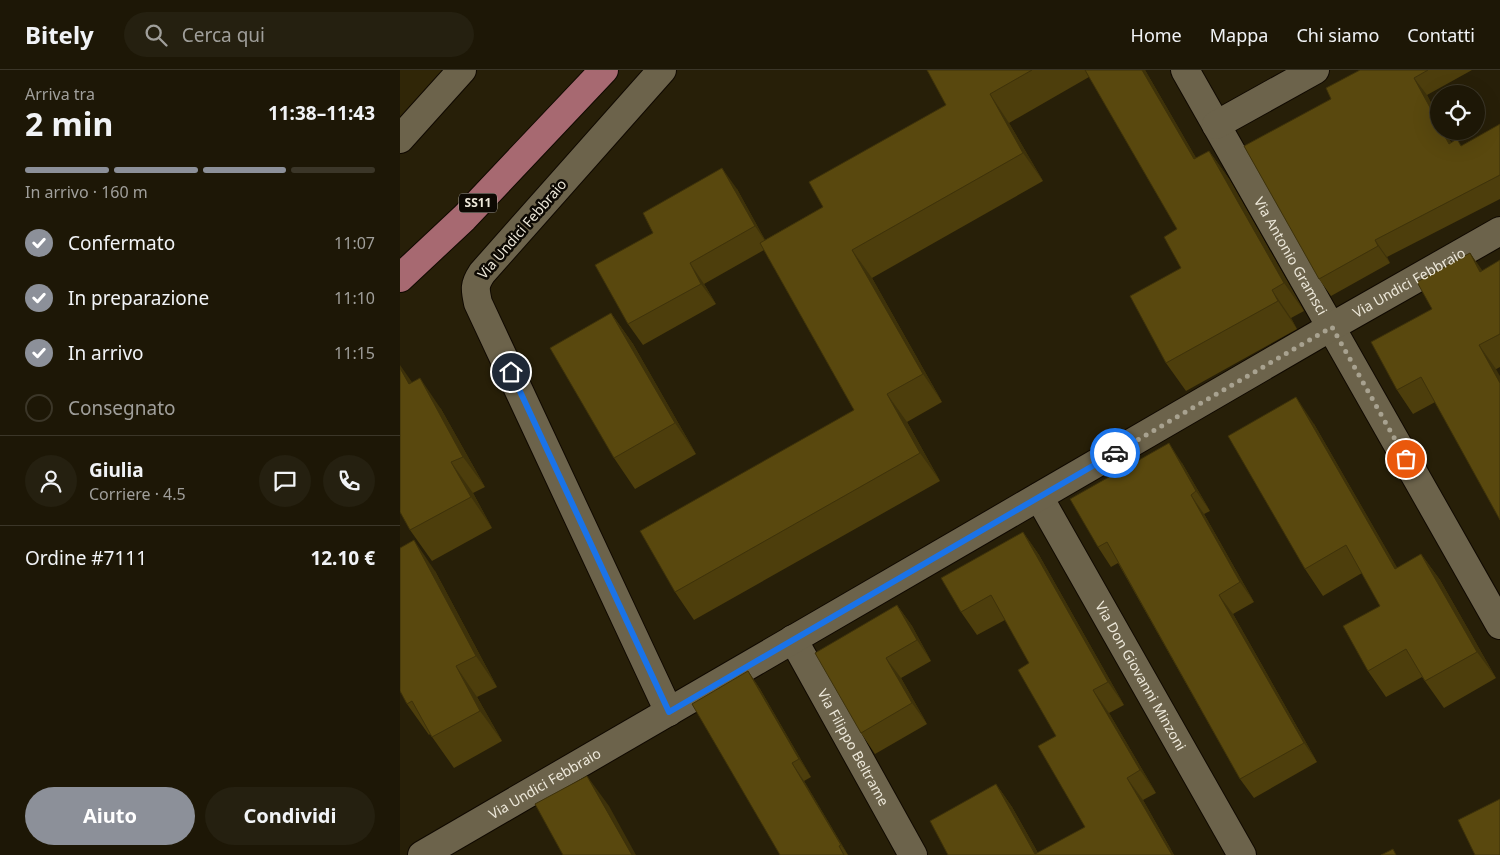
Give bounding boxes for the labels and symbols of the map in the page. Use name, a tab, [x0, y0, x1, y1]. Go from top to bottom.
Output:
street label: Via Undici Febbraio	[473, 175, 570, 283]
street label: Via Antonio Gramsci	[1250, 193, 1332, 318]
road number: SS11	[459, 194, 497, 212]
street label: Via Undici Febbraio	[1349, 243, 1469, 322]
pin	[490, 351, 532, 393]
courier	[1090, 428, 1140, 478]
pin	[1385, 438, 1427, 480]
street label: Via Don Giovanni Minzoni	[1091, 598, 1191, 754]
street label: Via Filippo Beltrame	[814, 685, 894, 809]
street label: Via Undici Febbraio	[485, 743, 604, 823]

